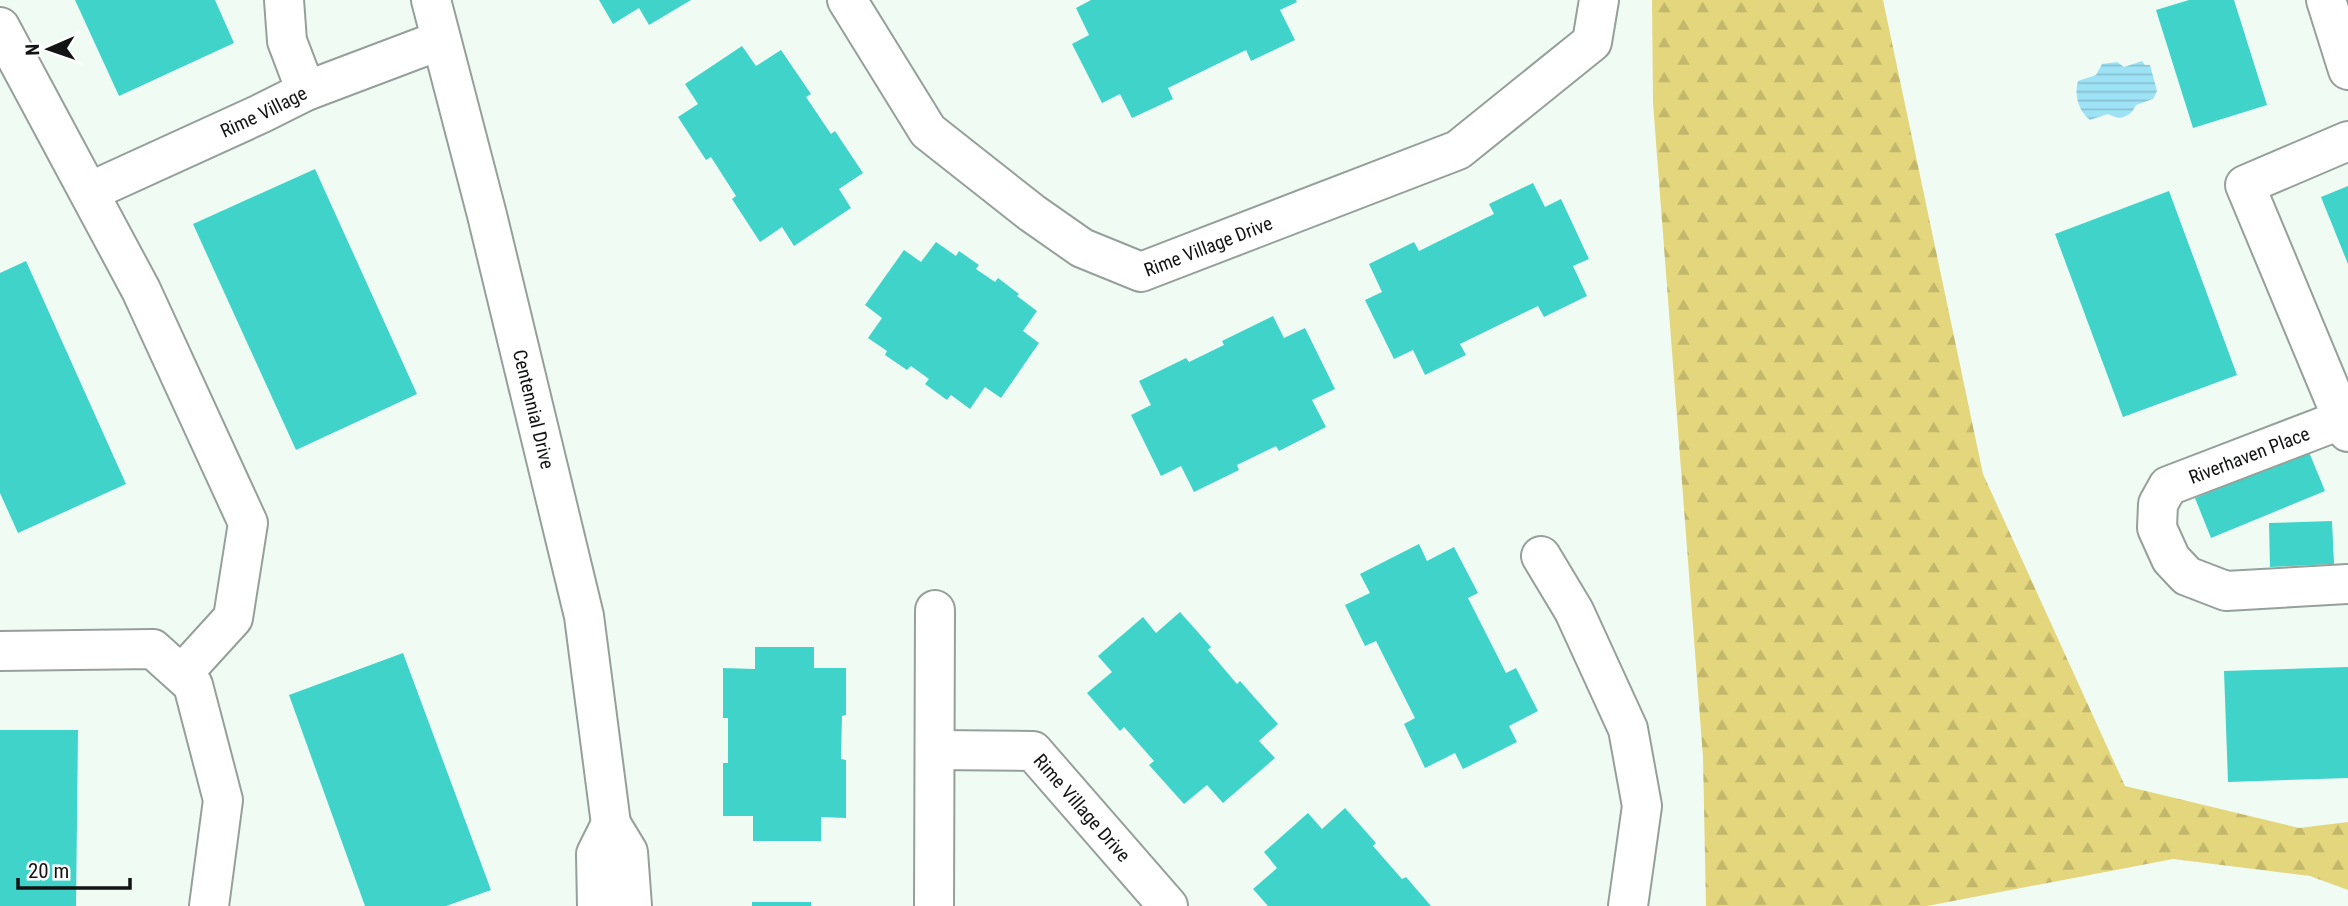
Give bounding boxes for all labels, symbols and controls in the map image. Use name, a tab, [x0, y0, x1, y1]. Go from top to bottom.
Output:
north arrow	[14, 14, 84, 84]
text: N	[21, 43, 44, 56]
street label: Rime Village	[217, 81, 311, 143]
street label: Rime Village Drive	[1141, 212, 1276, 282]
street label: Centennial Drive	[508, 347, 559, 471]
street label: Riverhaven Place	[2186, 422, 2313, 489]
street label: Rime Village Drive	[1029, 749, 1135, 867]
scale bar	[18, 846, 130, 890]
text: 20 m	[28, 859, 69, 883]

